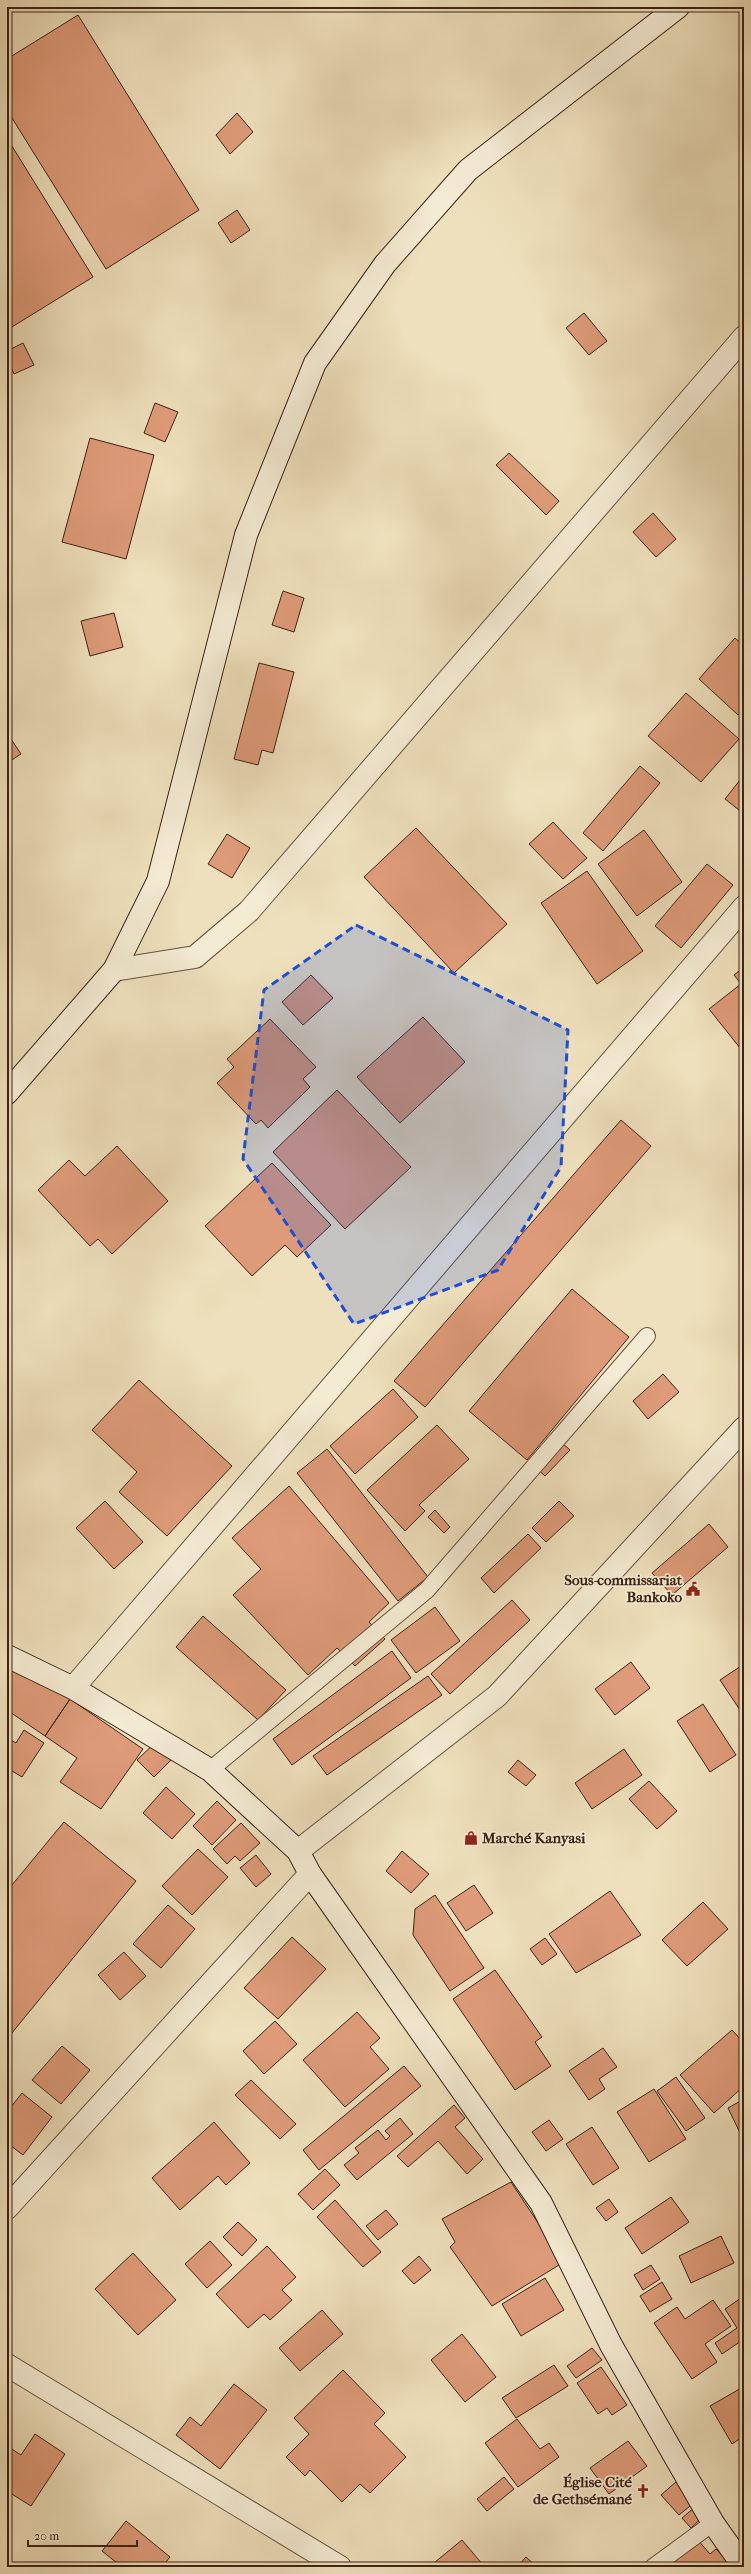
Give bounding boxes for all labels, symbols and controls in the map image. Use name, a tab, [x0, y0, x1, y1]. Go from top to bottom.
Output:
place label: Sous-commissariat Bankoko	[564, 1571, 683, 1606]
public building icon: Sous-commissariat Bankoko	[685, 1581, 701, 1597]
place label: Marché Kanyasi	[481, 1829, 586, 1847]
shop icon: Marché Kanyasi	[463, 1830, 479, 1846]
place label: Église Cité de Gethsémané	[533, 2473, 633, 2508]
church icon: Église Cité de Gethsémané	[635, 2483, 651, 2499]
scale bar	[28, 2522, 137, 2548]
text: 20 m	[34, 2529, 59, 2543]

